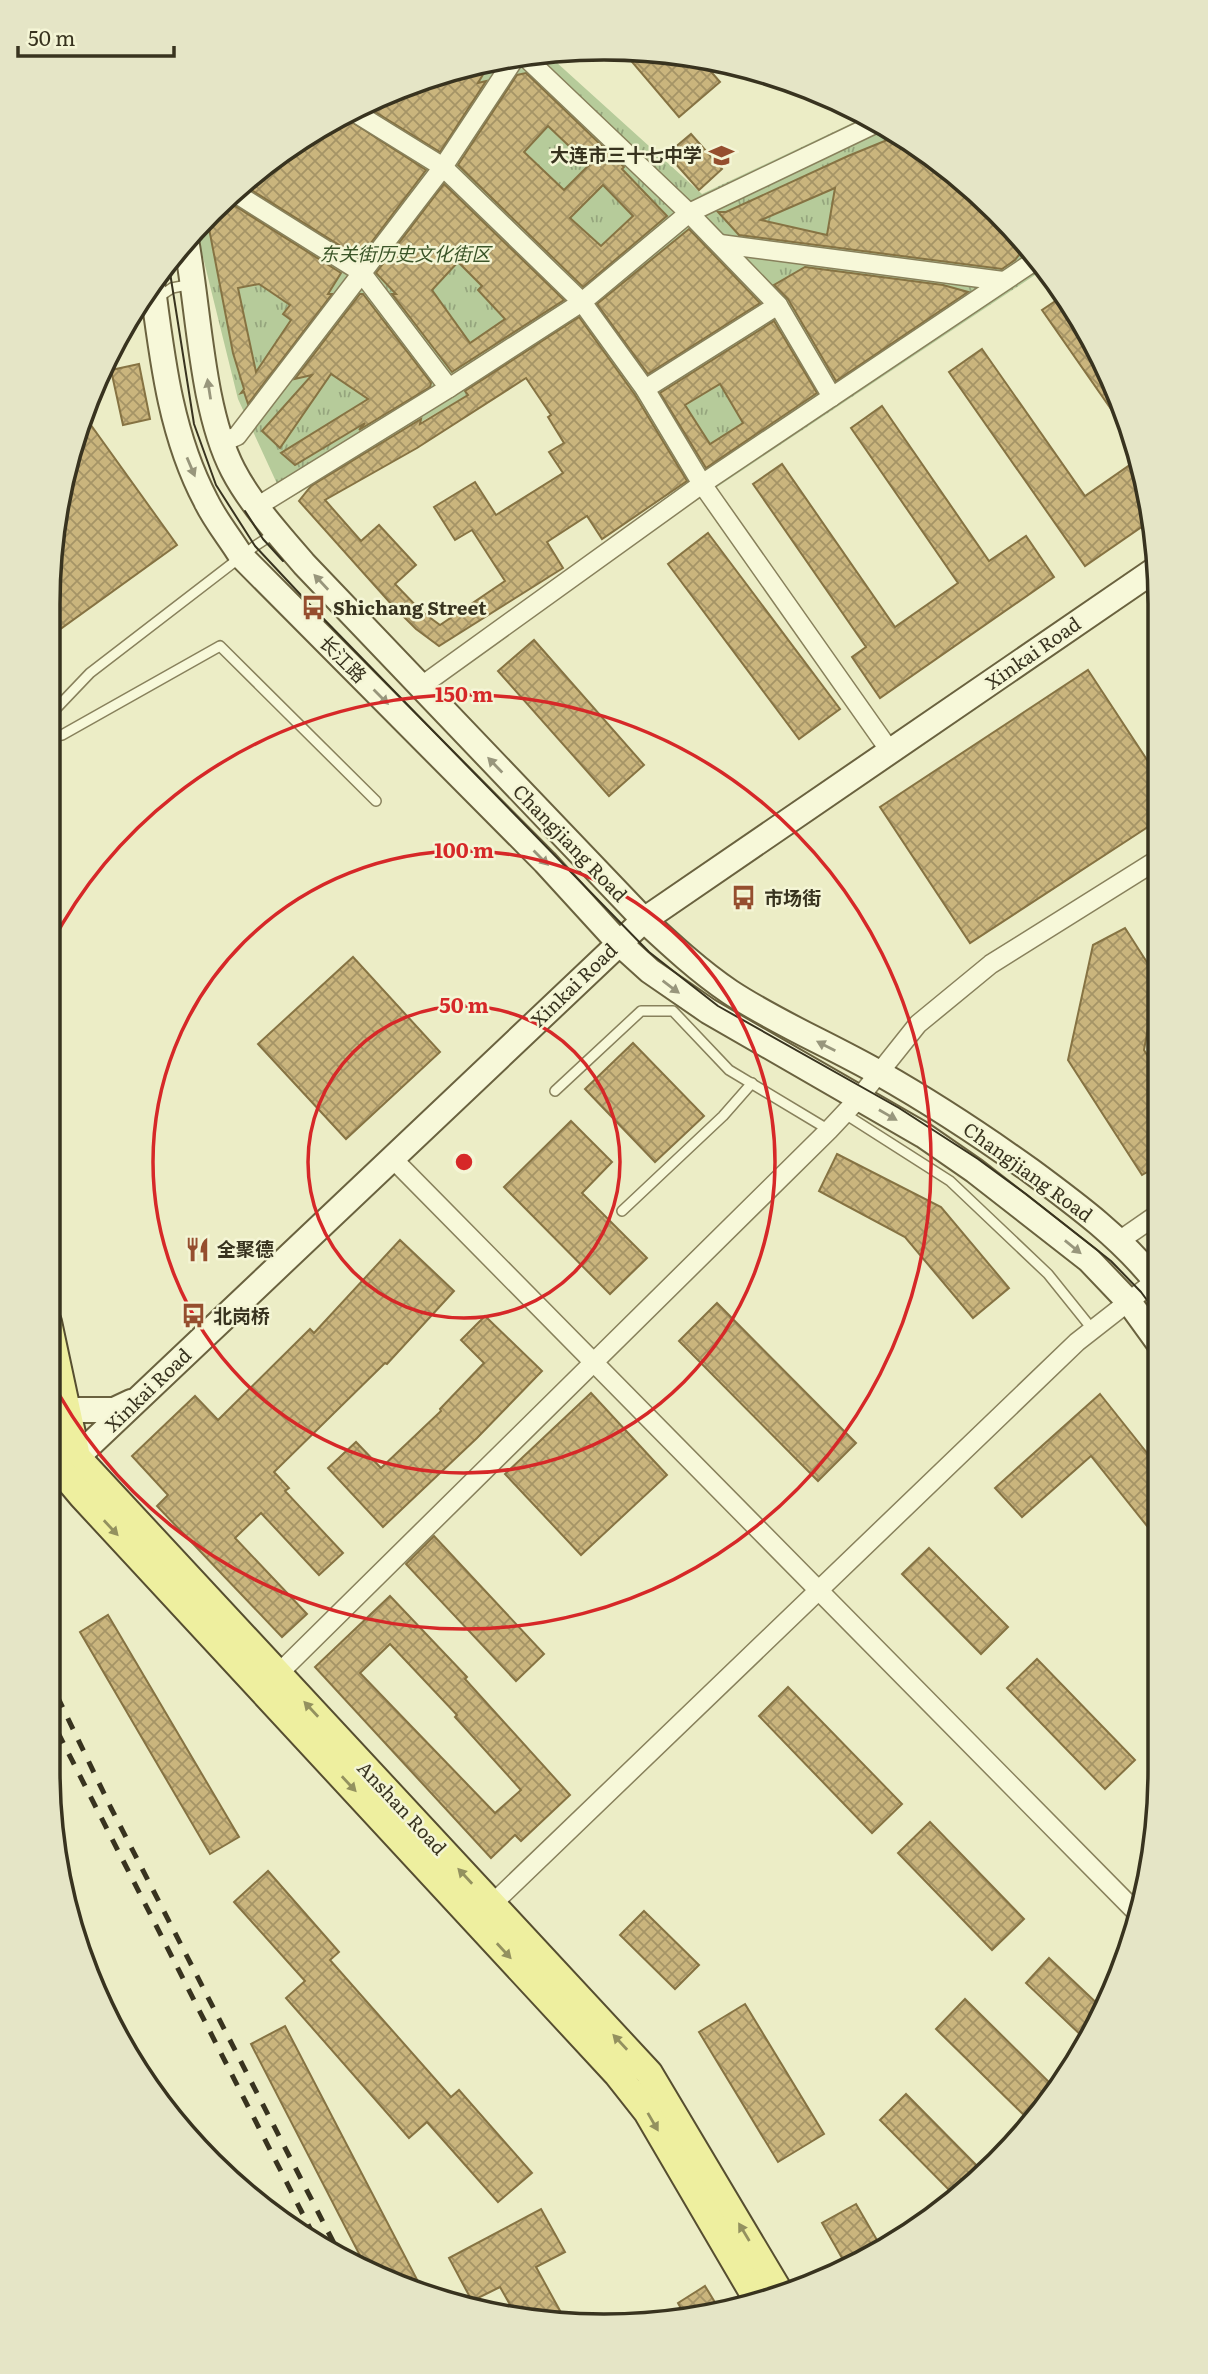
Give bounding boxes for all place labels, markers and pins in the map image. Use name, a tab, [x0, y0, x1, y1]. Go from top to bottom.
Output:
place label: 大连市三十七中学	[550, 140, 702, 168]
school or university icon: 大连市三十七中学	[708, 141, 736, 169]
place label: Shichang Street	[333, 593, 487, 621]
bus stop icon: Shichang Street	[299, 594, 327, 622]
place label: 市场街	[764, 883, 821, 911]
bus stop icon: 市场街	[730, 884, 758, 912]
centre of rings	[452, 1150, 476, 1174]
place label: 全聚德	[217, 1234, 274, 1262]
restaurant icon: 全聚德	[183, 1235, 211, 1263]
place label: 北岗桥	[213, 1301, 270, 1329]
bus stop icon: 北岗桥	[179, 1302, 207, 1330]

